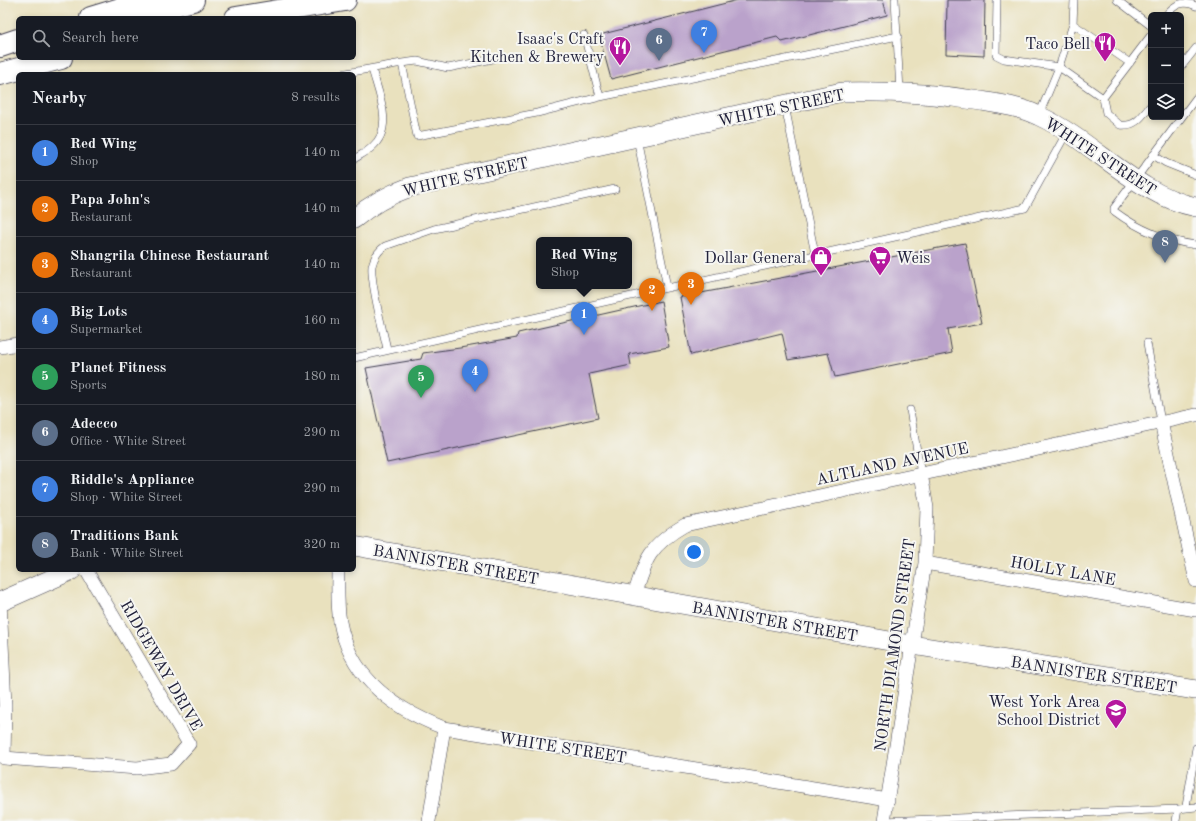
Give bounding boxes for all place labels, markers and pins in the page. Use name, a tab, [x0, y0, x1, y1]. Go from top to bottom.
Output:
pin: 7	[691, 20, 717, 53]
pin: 6	[646, 28, 672, 61]
restaurant icon: Taco Bell	[1092, 30, 1118, 63]
place label: Isaac's Craft Kitchen & Brewery	[470, 32, 605, 66]
restaurant icon: Isaac's Craft Kitchen & Brewery	[607, 34, 633, 67]
place label: Taco Bell	[1025, 37, 1090, 53]
pin: 8	[1152, 230, 1178, 263]
shop icon: Dollar General	[808, 244, 834, 277]
supermarket icon: Weis	[867, 244, 893, 277]
place label: Dollar General	[704, 251, 806, 267]
place label: Weis	[896, 251, 930, 267]
pin: 3	[678, 272, 704, 305]
pin: 2	[639, 278, 665, 311]
pin: 1	[571, 302, 597, 335]
pin: 4	[462, 359, 488, 392]
pin: 5	[408, 365, 434, 398]
place label: West York Area School District	[988, 695, 1100, 729]
school or university icon: West York Area School District	[1103, 697, 1129, 730]

